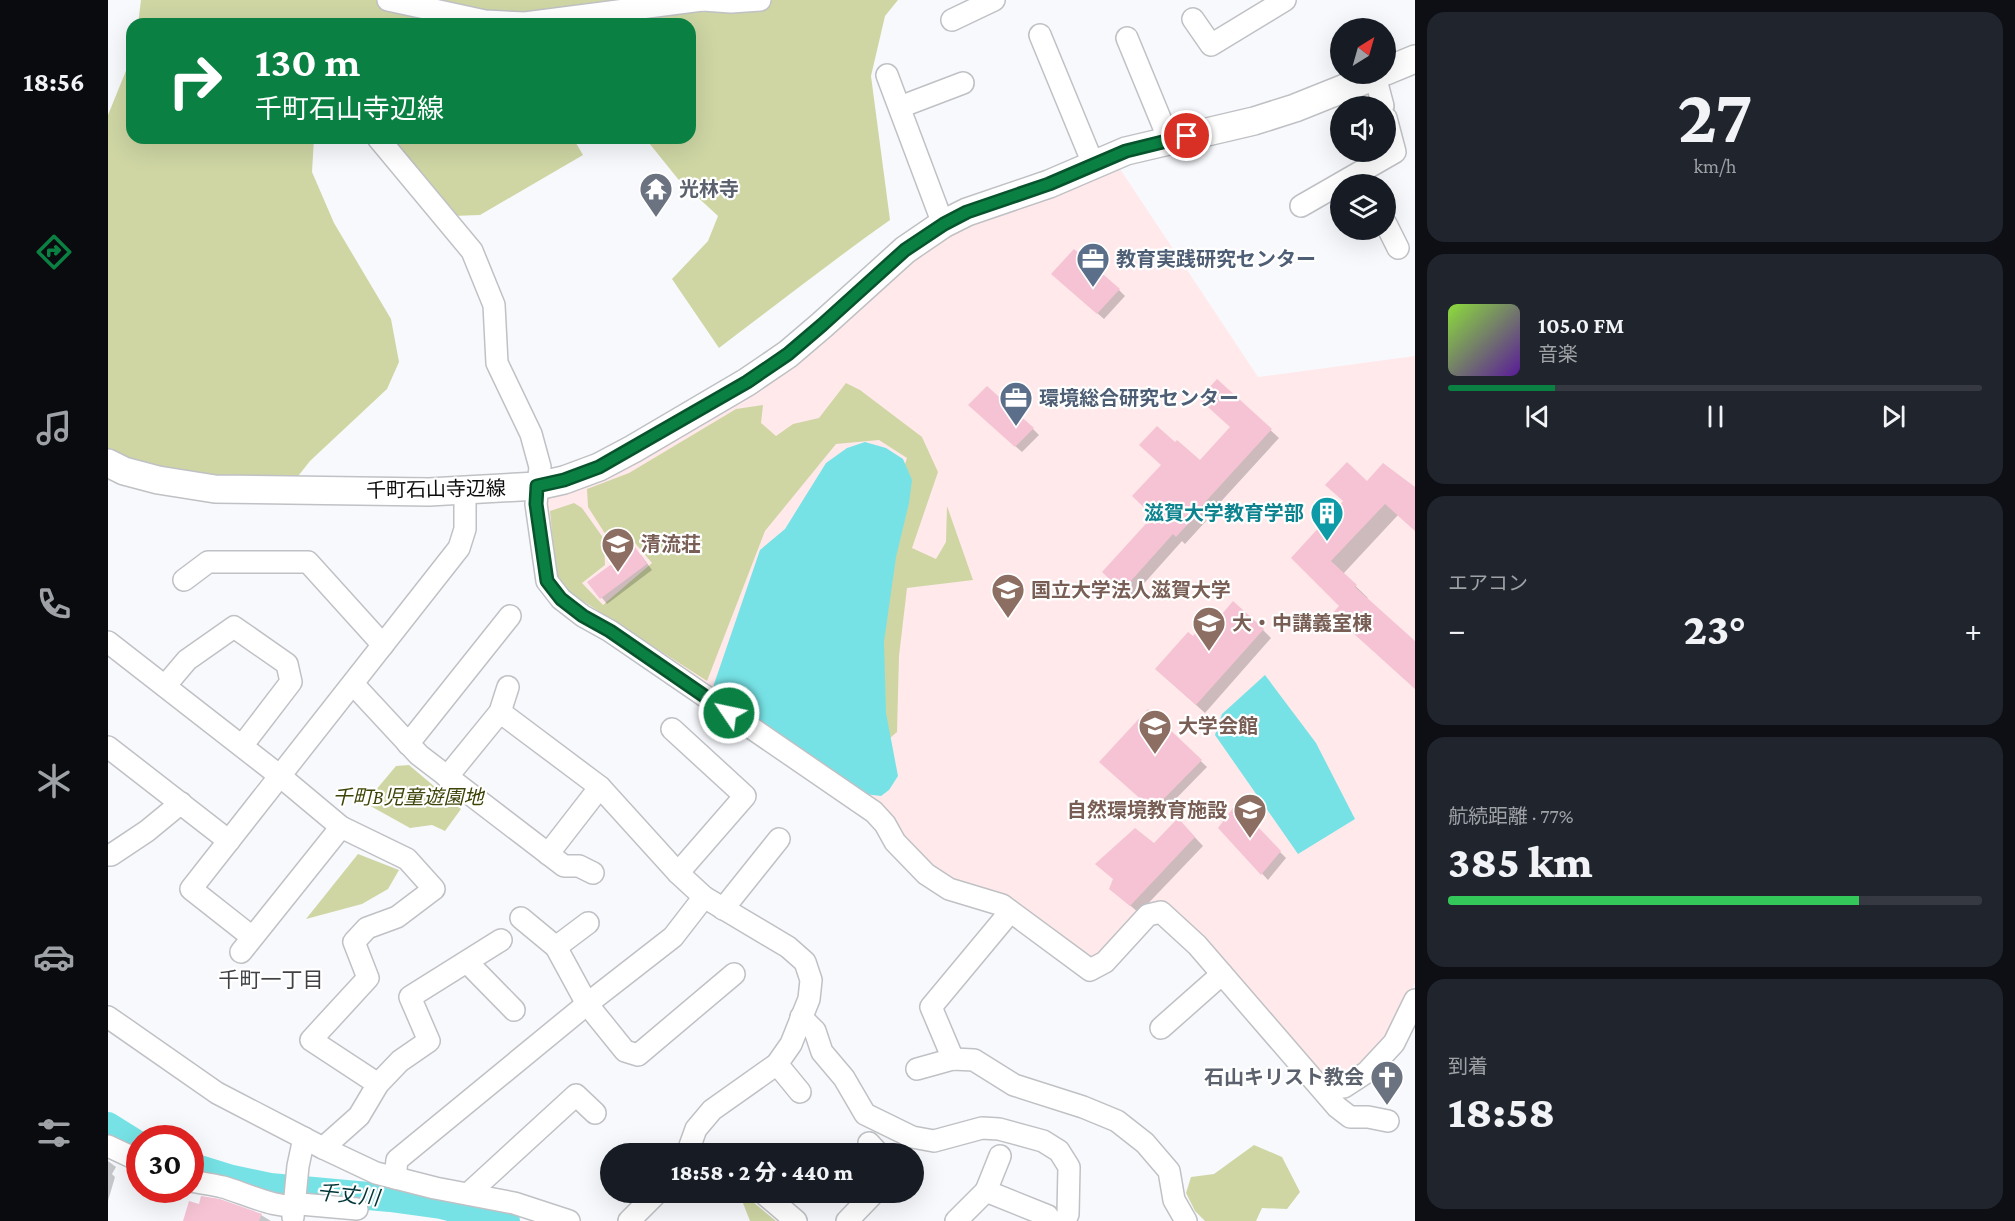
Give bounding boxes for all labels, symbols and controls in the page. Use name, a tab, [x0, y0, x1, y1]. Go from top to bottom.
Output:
north arrow	[1330, 18, 1396, 84]
map controls	[1330, 18, 1396, 240]
text: 130 m	[255, 38, 360, 85]
icon: right	[156, 42, 234, 120]
text: 18:56	[23, 67, 85, 97]
text: 27	[1677, 72, 1753, 159]
text: 千町石山寺辺線	[255, 94, 444, 124]
button: sound	[1330, 96, 1396, 162]
pin	[1161, 110, 1212, 161]
icon: arrive	[1170, 119, 1203, 152]
text: km/h	[1693, 155, 1737, 177]
temple icon: 光林寺	[638, 171, 674, 218]
button: layers	[1330, 174, 1396, 240]
place label: 光林寺	[679, 178, 739, 200]
icon: directions	[33, 231, 75, 273]
office icon: 教育実践研究センター	[1075, 241, 1111, 288]
place label: 教育実践研究センター	[1116, 248, 1316, 270]
text: 105.0 FM	[1538, 313, 1624, 338]
text: 音楽	[1538, 343, 1578, 365]
office icon: 環境総合研究センター	[998, 380, 1034, 427]
place label: 環境総合研究センター	[1039, 387, 1239, 409]
icon: previous	[1521, 400, 1554, 433]
icon: pause	[1699, 400, 1732, 433]
icon: next	[1877, 400, 1910, 433]
icon: music	[33, 407, 75, 449]
street label: 千町石山寺辺線	[366, 477, 506, 501]
building icon: 滋賀大学教育学部	[1309, 495, 1345, 542]
place label: 滋賀大学教育学部	[1144, 502, 1304, 524]
school or university icon: 清流荘	[600, 526, 636, 573]
place label: 清流荘	[641, 533, 701, 555]
school or university icon: 国立大学法人滋賀大学	[990, 572, 1026, 619]
text: エアコン	[1448, 572, 1528, 594]
place label: 国立大学法人滋賀大学	[1031, 579, 1231, 601]
icon: phone	[33, 583, 75, 625]
text: 23°	[1684, 604, 1746, 654]
school or university icon: 大・中講義室棟	[1191, 605, 1227, 652]
text: −	[1448, 611, 1465, 648]
text: +	[1965, 611, 1982, 648]
place label: 大・中講義室棟	[1232, 612, 1372, 634]
position arrow	[697, 681, 761, 745]
school or university icon: 大学会館	[1137, 708, 1173, 755]
place label: 大学会館	[1178, 715, 1258, 737]
icon: climate	[33, 760, 75, 802]
park label: 千町B児童遊園地	[333, 786, 485, 808]
school or university icon: 自然環境教育施設	[1232, 792, 1268, 839]
place label: 自然環境教育施設	[1067, 799, 1227, 821]
text: 航続距離 · 77%	[1448, 805, 1574, 827]
text: 385 km	[1448, 837, 1593, 887]
icon: car	[33, 936, 75, 978]
district label: 千町一丁目	[219, 968, 324, 992]
text: 到着	[1448, 1055, 1488, 1077]
church icon: 石山キリスト教会	[1369, 1059, 1405, 1106]
place label: 石山キリスト教会	[1204, 1066, 1364, 1088]
text: 18:58	[1448, 1087, 1555, 1137]
icon: filters	[33, 1112, 75, 1154]
speed limit sign: 30	[126, 1125, 204, 1203]
text: 18:58 · 2 分 · 440 m	[671, 1160, 853, 1185]
water label: 千丈川	[315, 1180, 383, 1210]

